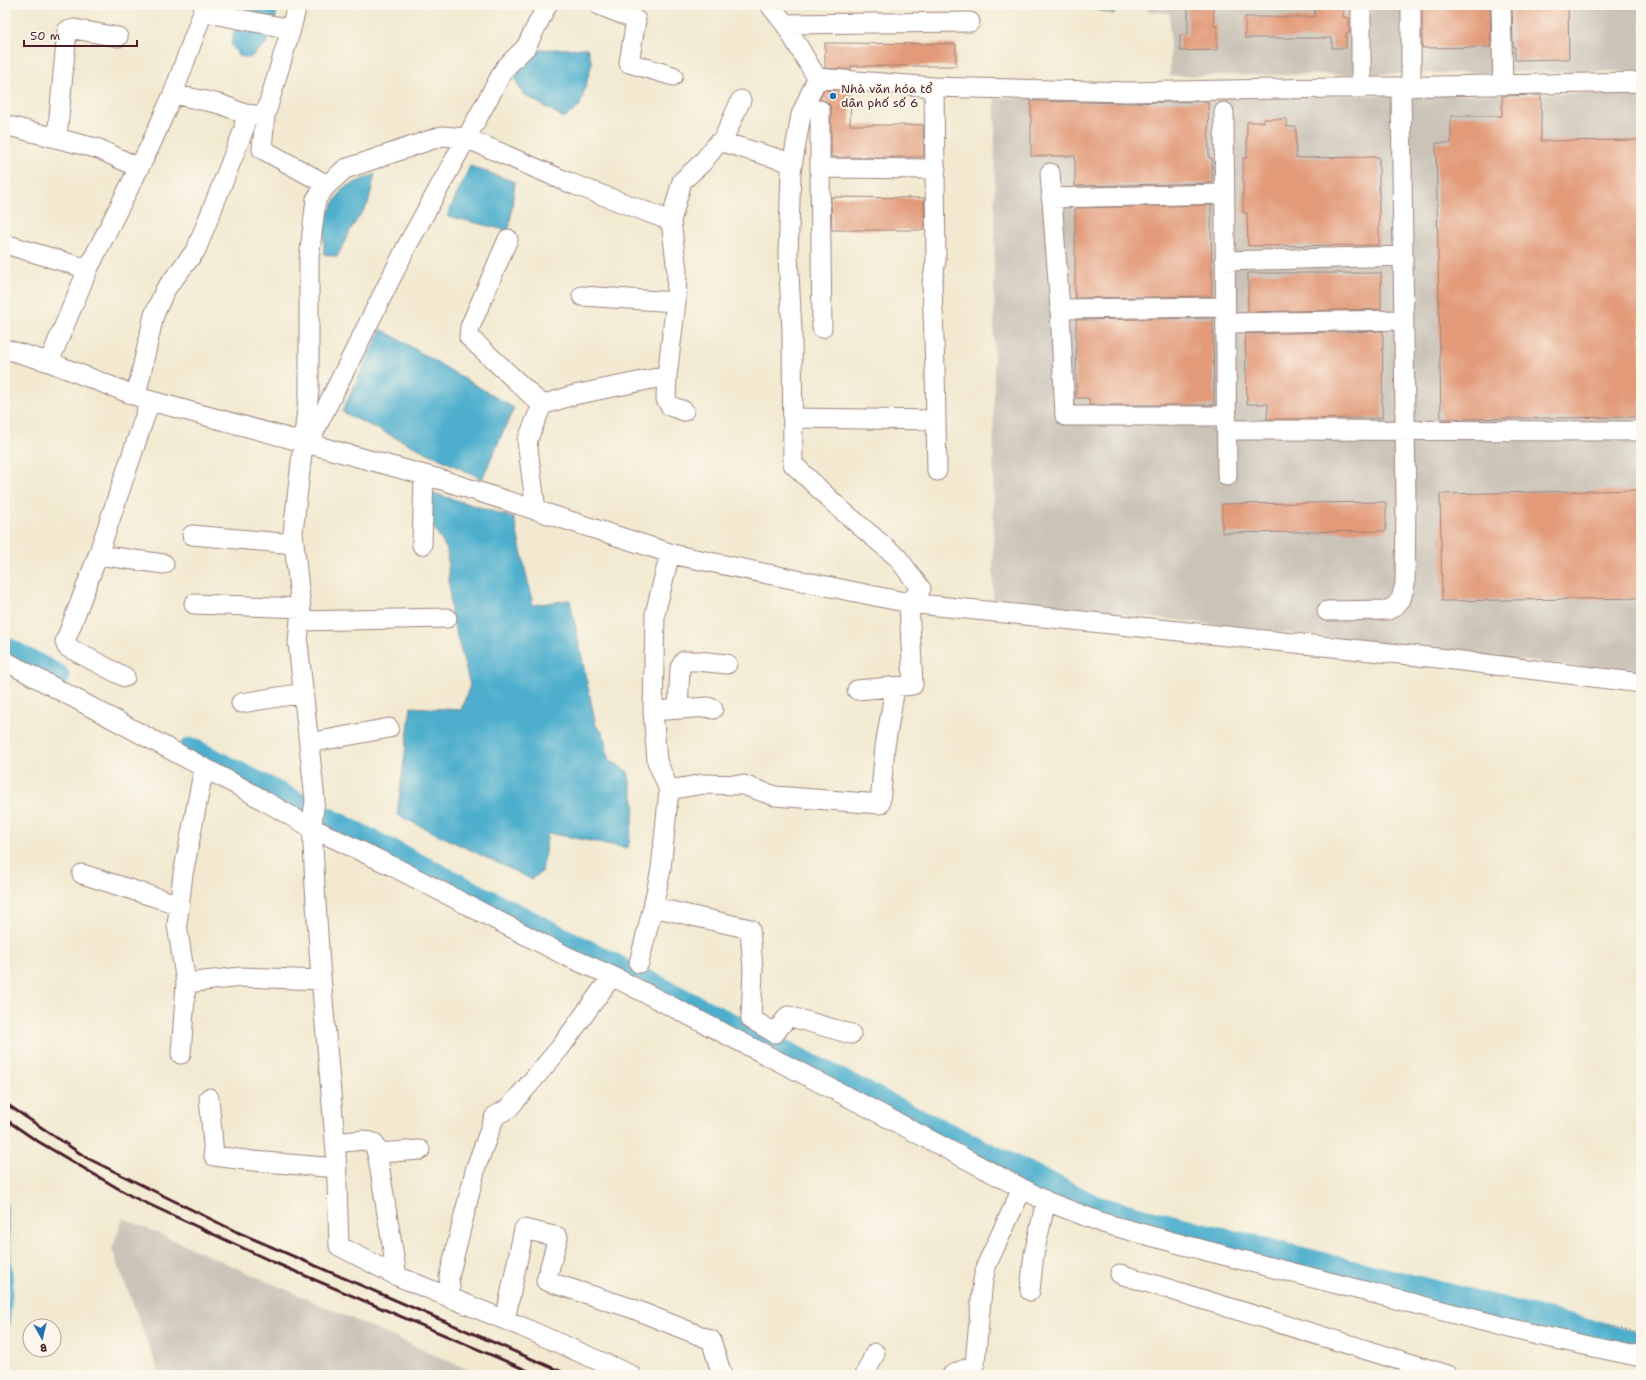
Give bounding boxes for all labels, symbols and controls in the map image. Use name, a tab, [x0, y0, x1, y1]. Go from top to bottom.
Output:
scale bar	[24, 22, 137, 48]
text: 50 m	[30, 28, 60, 44]
place label: Nhà văn hóa tổ dân phố số 6	[841, 81, 933, 111]
marker: Nhà văn hóa tổ dân phố số 6	[828, 91, 838, 101]
north arrow	[22, 1318, 62, 1358]
text: B	[39, 1340, 48, 1355]

